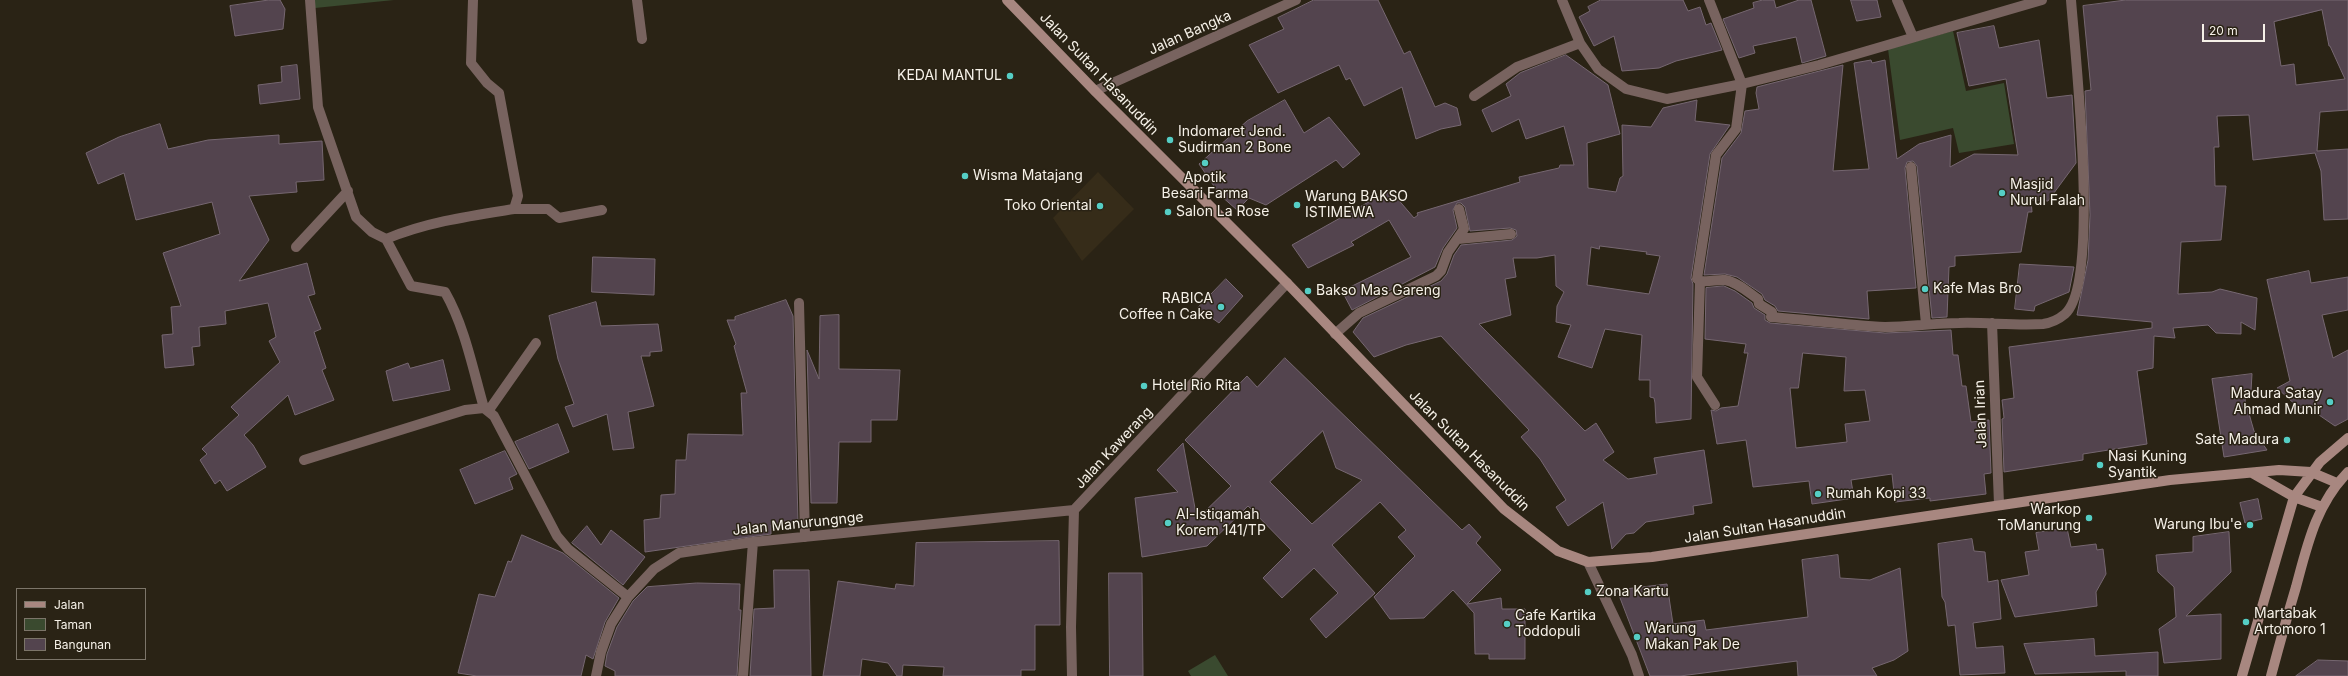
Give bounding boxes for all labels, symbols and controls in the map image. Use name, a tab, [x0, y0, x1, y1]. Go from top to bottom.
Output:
street label: Jalan Bangka	[1146, 7, 1234, 59]
street label: Jalan Sultan Hasanuddin	[1036, 9, 1162, 139]
scale bar	[2204, 16, 2267, 42]
text: 20 m	[2209, 23, 2238, 38]
place label: KEDAI MANTUL	[897, 68, 1002, 84]
marker: KEDAI MANTUL	[1005, 71, 1015, 81]
place label: Indomaret Jend. Sudirman 2 Bone	[1178, 124, 1292, 156]
marker: Indomaret Jend. Sudirman 2 Bone	[1165, 135, 1175, 145]
marker: Apotik Besari Farma	[1200, 158, 1210, 168]
place label: Wisma Matajang	[973, 168, 1083, 184]
place label: Apotik Besari Farma	[1162, 170, 1248, 202]
marker: Wisma Matajang	[960, 171, 970, 181]
place label: Masjid Nurul Falah	[2010, 177, 2085, 210]
marker: Masjid Nurul Falah	[1997, 188, 2007, 198]
place label: Warung BAKSO ISTIMEWA	[1305, 189, 1408, 222]
place label: Toko Oriental	[1004, 198, 1092, 214]
marker: Warung BAKSO ISTIMEWA	[1292, 200, 1302, 210]
marker: Toko Oriental	[1095, 201, 1105, 211]
place label: Salon La Rose	[1176, 204, 1269, 220]
marker: Salon La Rose	[1163, 207, 1173, 217]
place label: Kafe Mas Bro	[1933, 281, 2022, 297]
place label: Bakso Mas Gareng	[1316, 283, 1441, 299]
marker: Kafe Mas Bro	[1920, 284, 1930, 294]
marker: Bakso Mas Gareng	[1303, 286, 1313, 296]
place label: RABICA Coffee n Cake	[1119, 291, 1213, 324]
marker: RABICA Coffee n Cake	[1216, 302, 1226, 312]
place label: Hotel Rio Rita	[1152, 378, 1240, 394]
street label: Jalan Irian	[1971, 380, 1991, 448]
marker: Hotel Rio Rita	[1139, 381, 1149, 391]
place label: Madura Satay Ahmad Munir	[2231, 386, 2322, 418]
street label: Jalan Sultan Hasanuddin	[1405, 387, 1533, 515]
marker: Madura Satay Ahmad Munir	[2325, 397, 2335, 407]
street label: Jalan Kawerang	[1072, 404, 1156, 492]
place label: Sate Madura	[2195, 432, 2279, 448]
marker: Sate Madura	[2282, 435, 2292, 445]
place label: Nasi Kuning Syantik	[2108, 449, 2187, 482]
marker: Nasi Kuning Syantik	[2095, 460, 2105, 470]
place label: Rumah Kopi 33	[1826, 486, 1926, 502]
marker: Rumah Kopi 33	[1813, 489, 1823, 499]
place label: Warkop ToManurung	[1997, 502, 2081, 534]
street label: Jalan Sultan Hasanuddin	[1683, 505, 1847, 547]
place label: Al-Istiqamah Korem 141/TP	[1176, 507, 1266, 540]
street label: Jalan Manurungnge	[732, 509, 864, 539]
marker: Warkop ToManurung	[2084, 513, 2094, 523]
place label: Warung Ibu'e	[2154, 517, 2242, 533]
marker: Al-Istiqamah Korem 141/TP	[1163, 518, 1173, 528]
marker: Warung Ibu'e	[2245, 520, 2255, 530]
place label: Zona Kartu	[1596, 584, 1669, 600]
marker: Zona Kartu	[1583, 587, 1593, 597]
legend	[16, 588, 146, 660]
text: Jalan	[54, 597, 84, 612]
place label: Martabak Artomoro 1	[2254, 606, 2326, 638]
place label: Cafe Kartika Toddopuli	[1515, 608, 1596, 640]
text: Taman	[54, 617, 92, 632]
marker: Martabak Artomoro 1	[2241, 617, 2251, 627]
marker: Cafe Kartika Toddopuli	[1502, 619, 1512, 629]
place label: Warung Makan Pak De	[1645, 621, 1740, 654]
marker: Warung Makan Pak De	[1632, 632, 1642, 642]
text: Bangunan	[54, 637, 111, 652]

